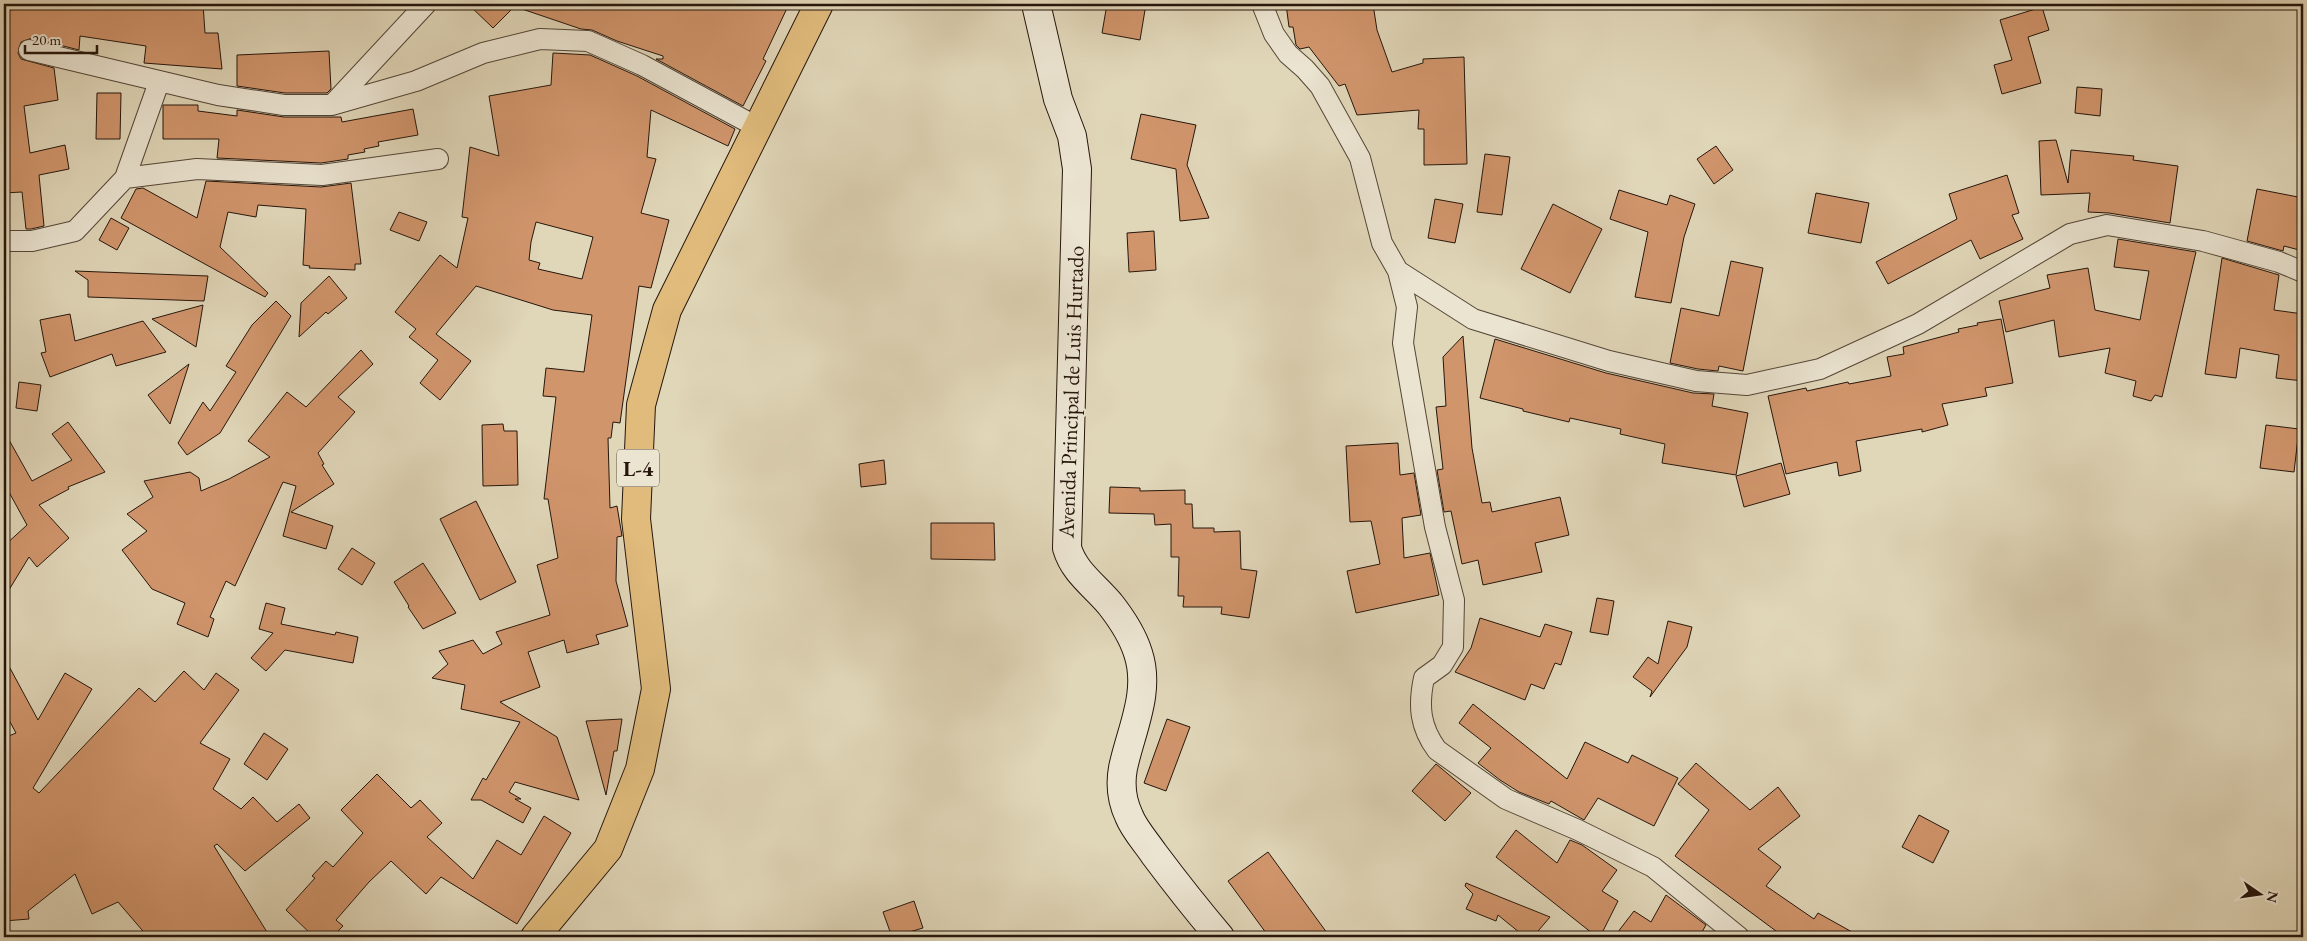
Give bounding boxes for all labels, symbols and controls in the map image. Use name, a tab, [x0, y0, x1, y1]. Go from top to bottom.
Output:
scale bar	[25, 22, 98, 54]
text: 20 m	[32, 30, 61, 49]
street label: Avenida Principal de Luis Hurtado	[1051, 245, 1091, 540]
road number: L-4	[617, 449, 659, 486]
north arrow	[2234, 868, 2284, 918]
text: N	[2262, 889, 2283, 905]

